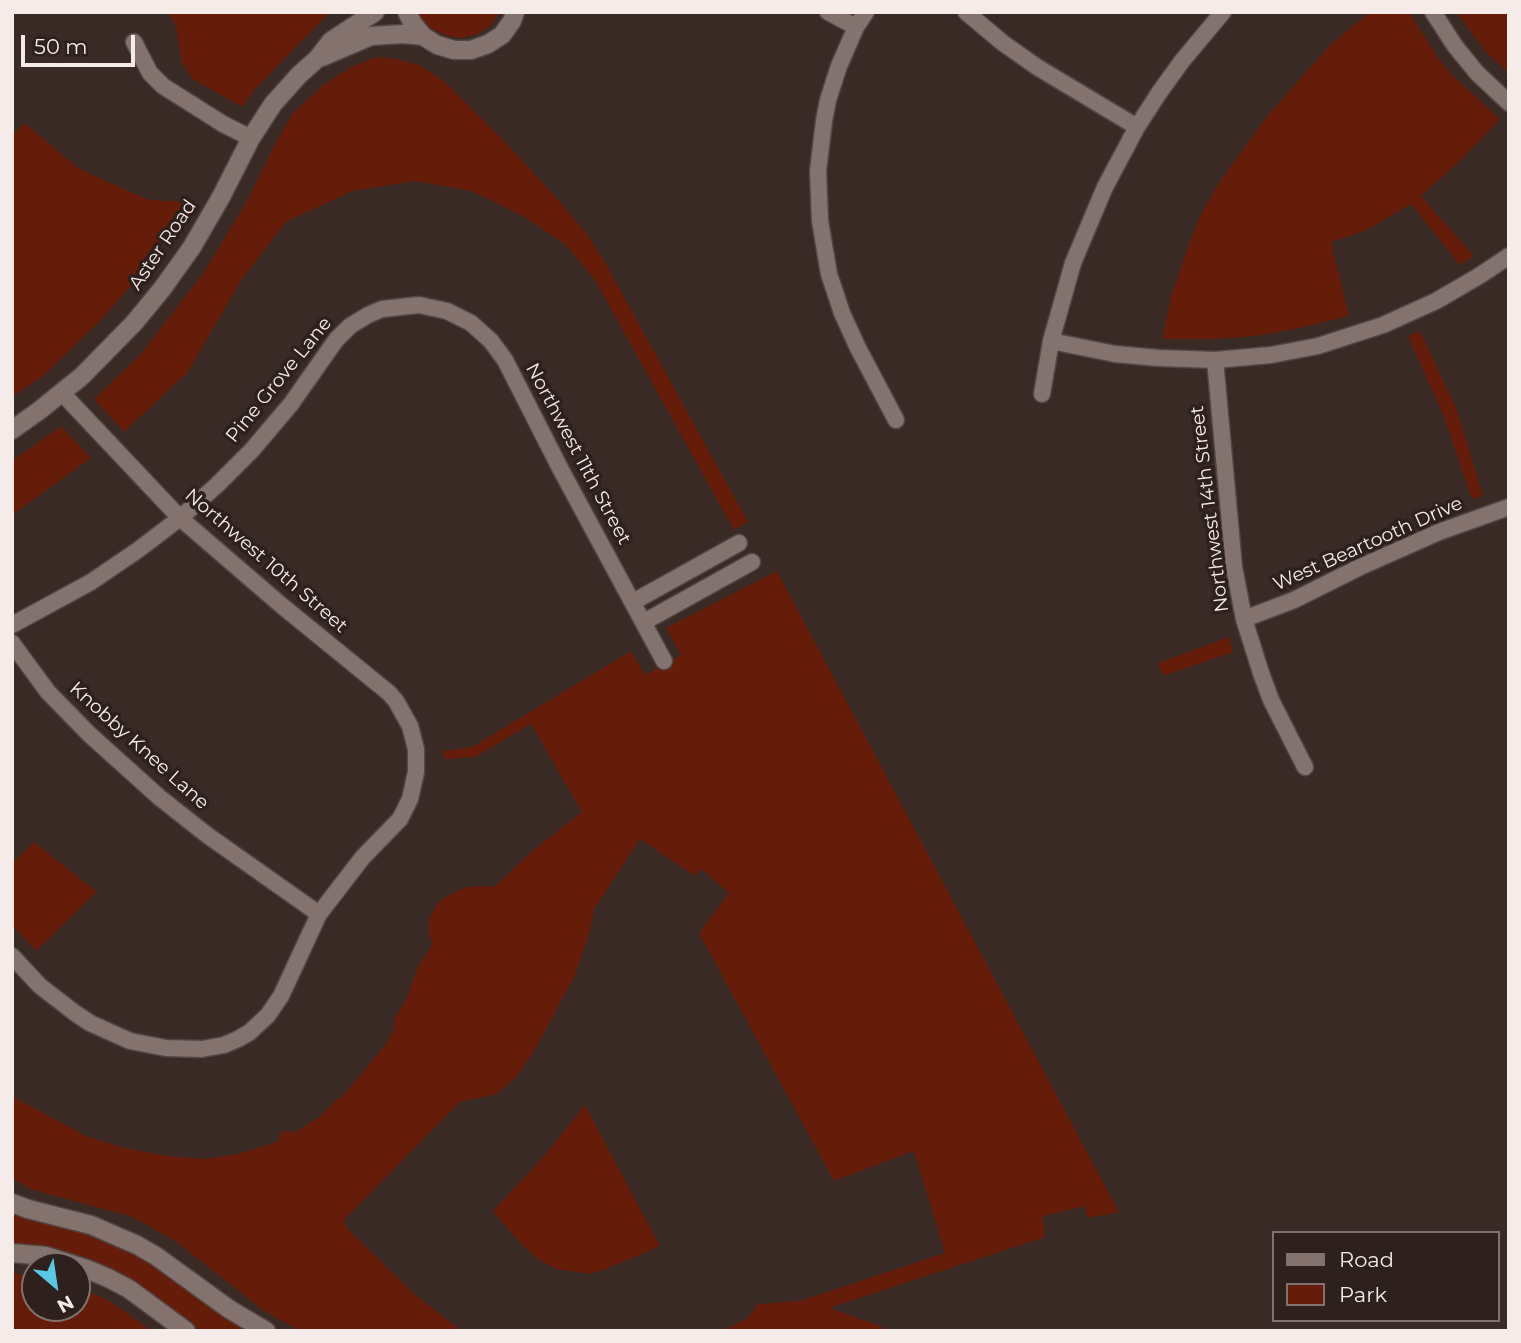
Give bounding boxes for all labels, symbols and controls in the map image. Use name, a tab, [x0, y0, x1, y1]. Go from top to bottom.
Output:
scale bar	[24, 21, 138, 65]
text: 50 m	[34, 34, 88, 59]
street label: Aster Road	[124, 196, 202, 294]
street label: Pine Grove Lane	[221, 313, 337, 447]
street label: Northwest 11th Street	[520, 359, 636, 549]
street label: Northwest 14th Street	[1186, 404, 1234, 614]
street label: Northwest 10th Street	[180, 484, 352, 638]
street label: West Beartooth Drive	[1270, 492, 1466, 596]
street label: Knobby Knee Lane	[65, 677, 213, 815]
legend	[1272, 1231, 1500, 1322]
text: Road	[1339, 1247, 1394, 1272]
north arrow	[21, 1252, 91, 1322]
text: Park	[1339, 1282, 1387, 1307]
text: N	[53, 1290, 78, 1318]

